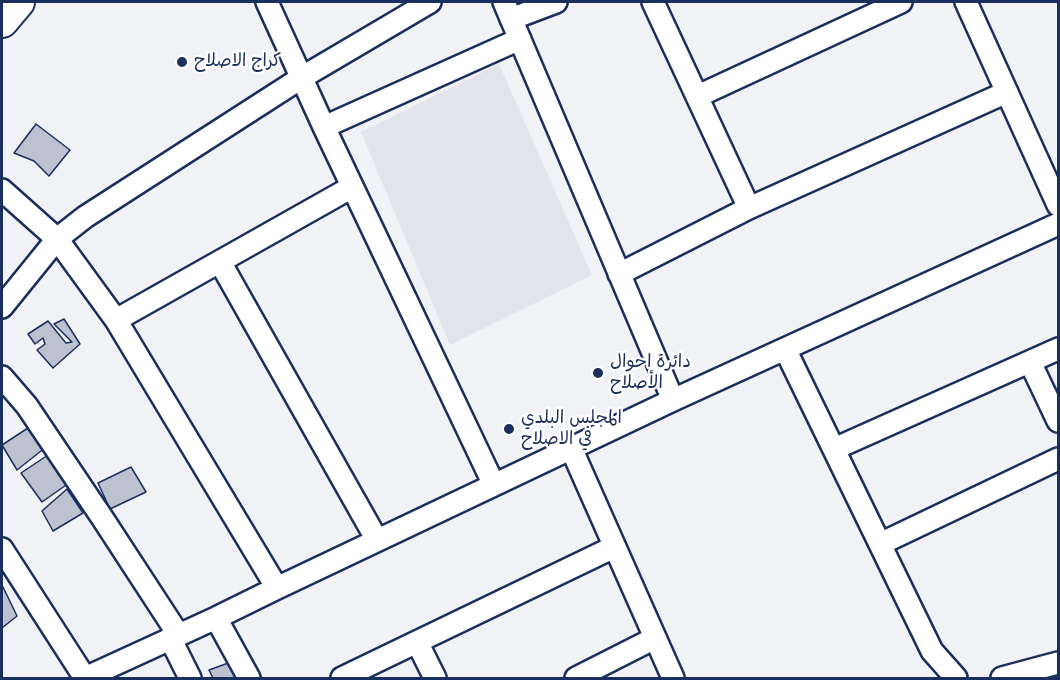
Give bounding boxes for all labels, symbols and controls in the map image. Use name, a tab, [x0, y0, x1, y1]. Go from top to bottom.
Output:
place label: كراج الاصلاح	[194, 51, 281, 73]
marker: كراج الاصلاح	[175, 55, 189, 69]
place label: دائرة احوال الأصلاح	[610, 352, 691, 394]
marker: دائرة احوال الأصلاح	[591, 366, 605, 380]
place label: المجلس البلدي في الاصلاح	[521, 408, 622, 450]
marker: المجلس البلدي في الاصلاح	[502, 422, 516, 436]

